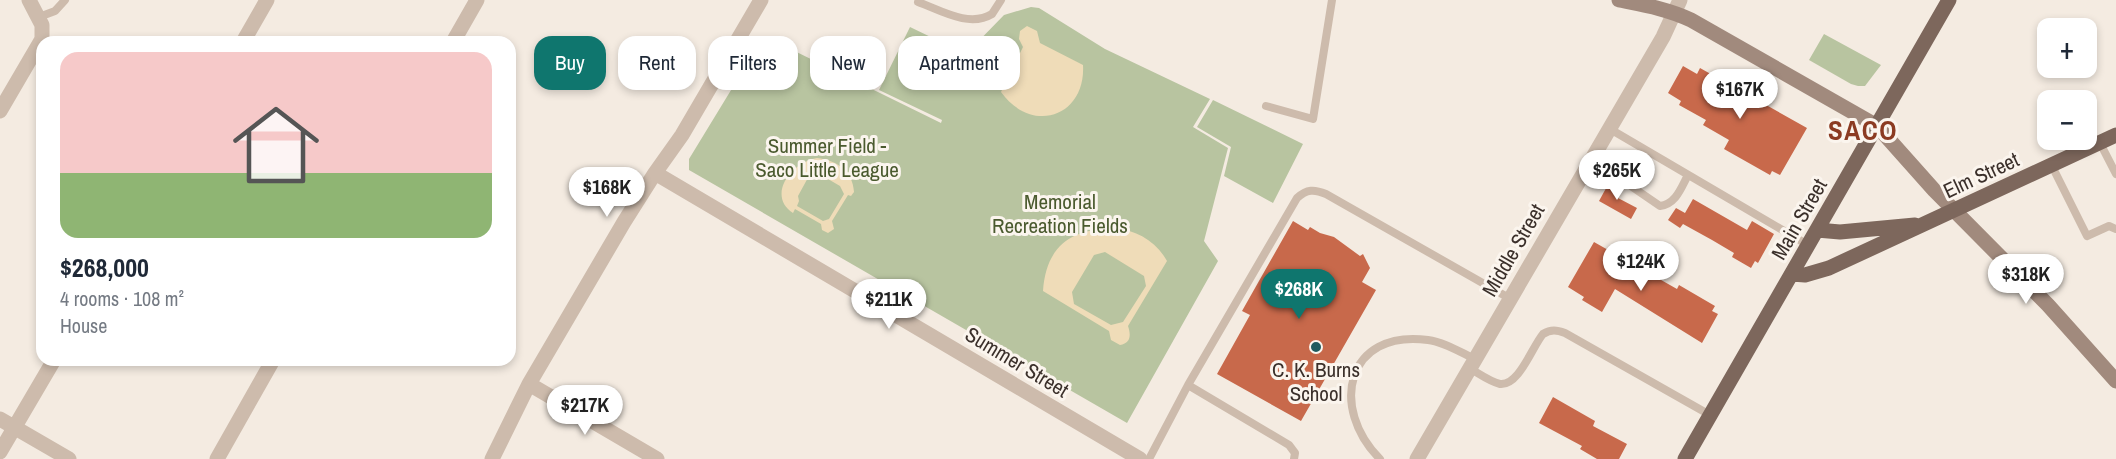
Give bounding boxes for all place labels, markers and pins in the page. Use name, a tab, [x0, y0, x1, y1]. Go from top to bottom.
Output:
pin: $167K	[1698, 69, 1782, 120]
pin: $265K	[1575, 150, 1659, 201]
pin: $168K	[565, 167, 649, 218]
pin: $124K	[1599, 241, 1683, 292]
pin: $318K	[1984, 254, 2068, 305]
pin: $268K	[1257, 269, 1341, 320]
pin: $211K	[847, 279, 931, 330]
marker: C. K. Burns School	[1309, 340, 1323, 354]
place label: C. K. Burns School	[1272, 355, 1360, 408]
pin: $217K	[543, 385, 627, 436]

